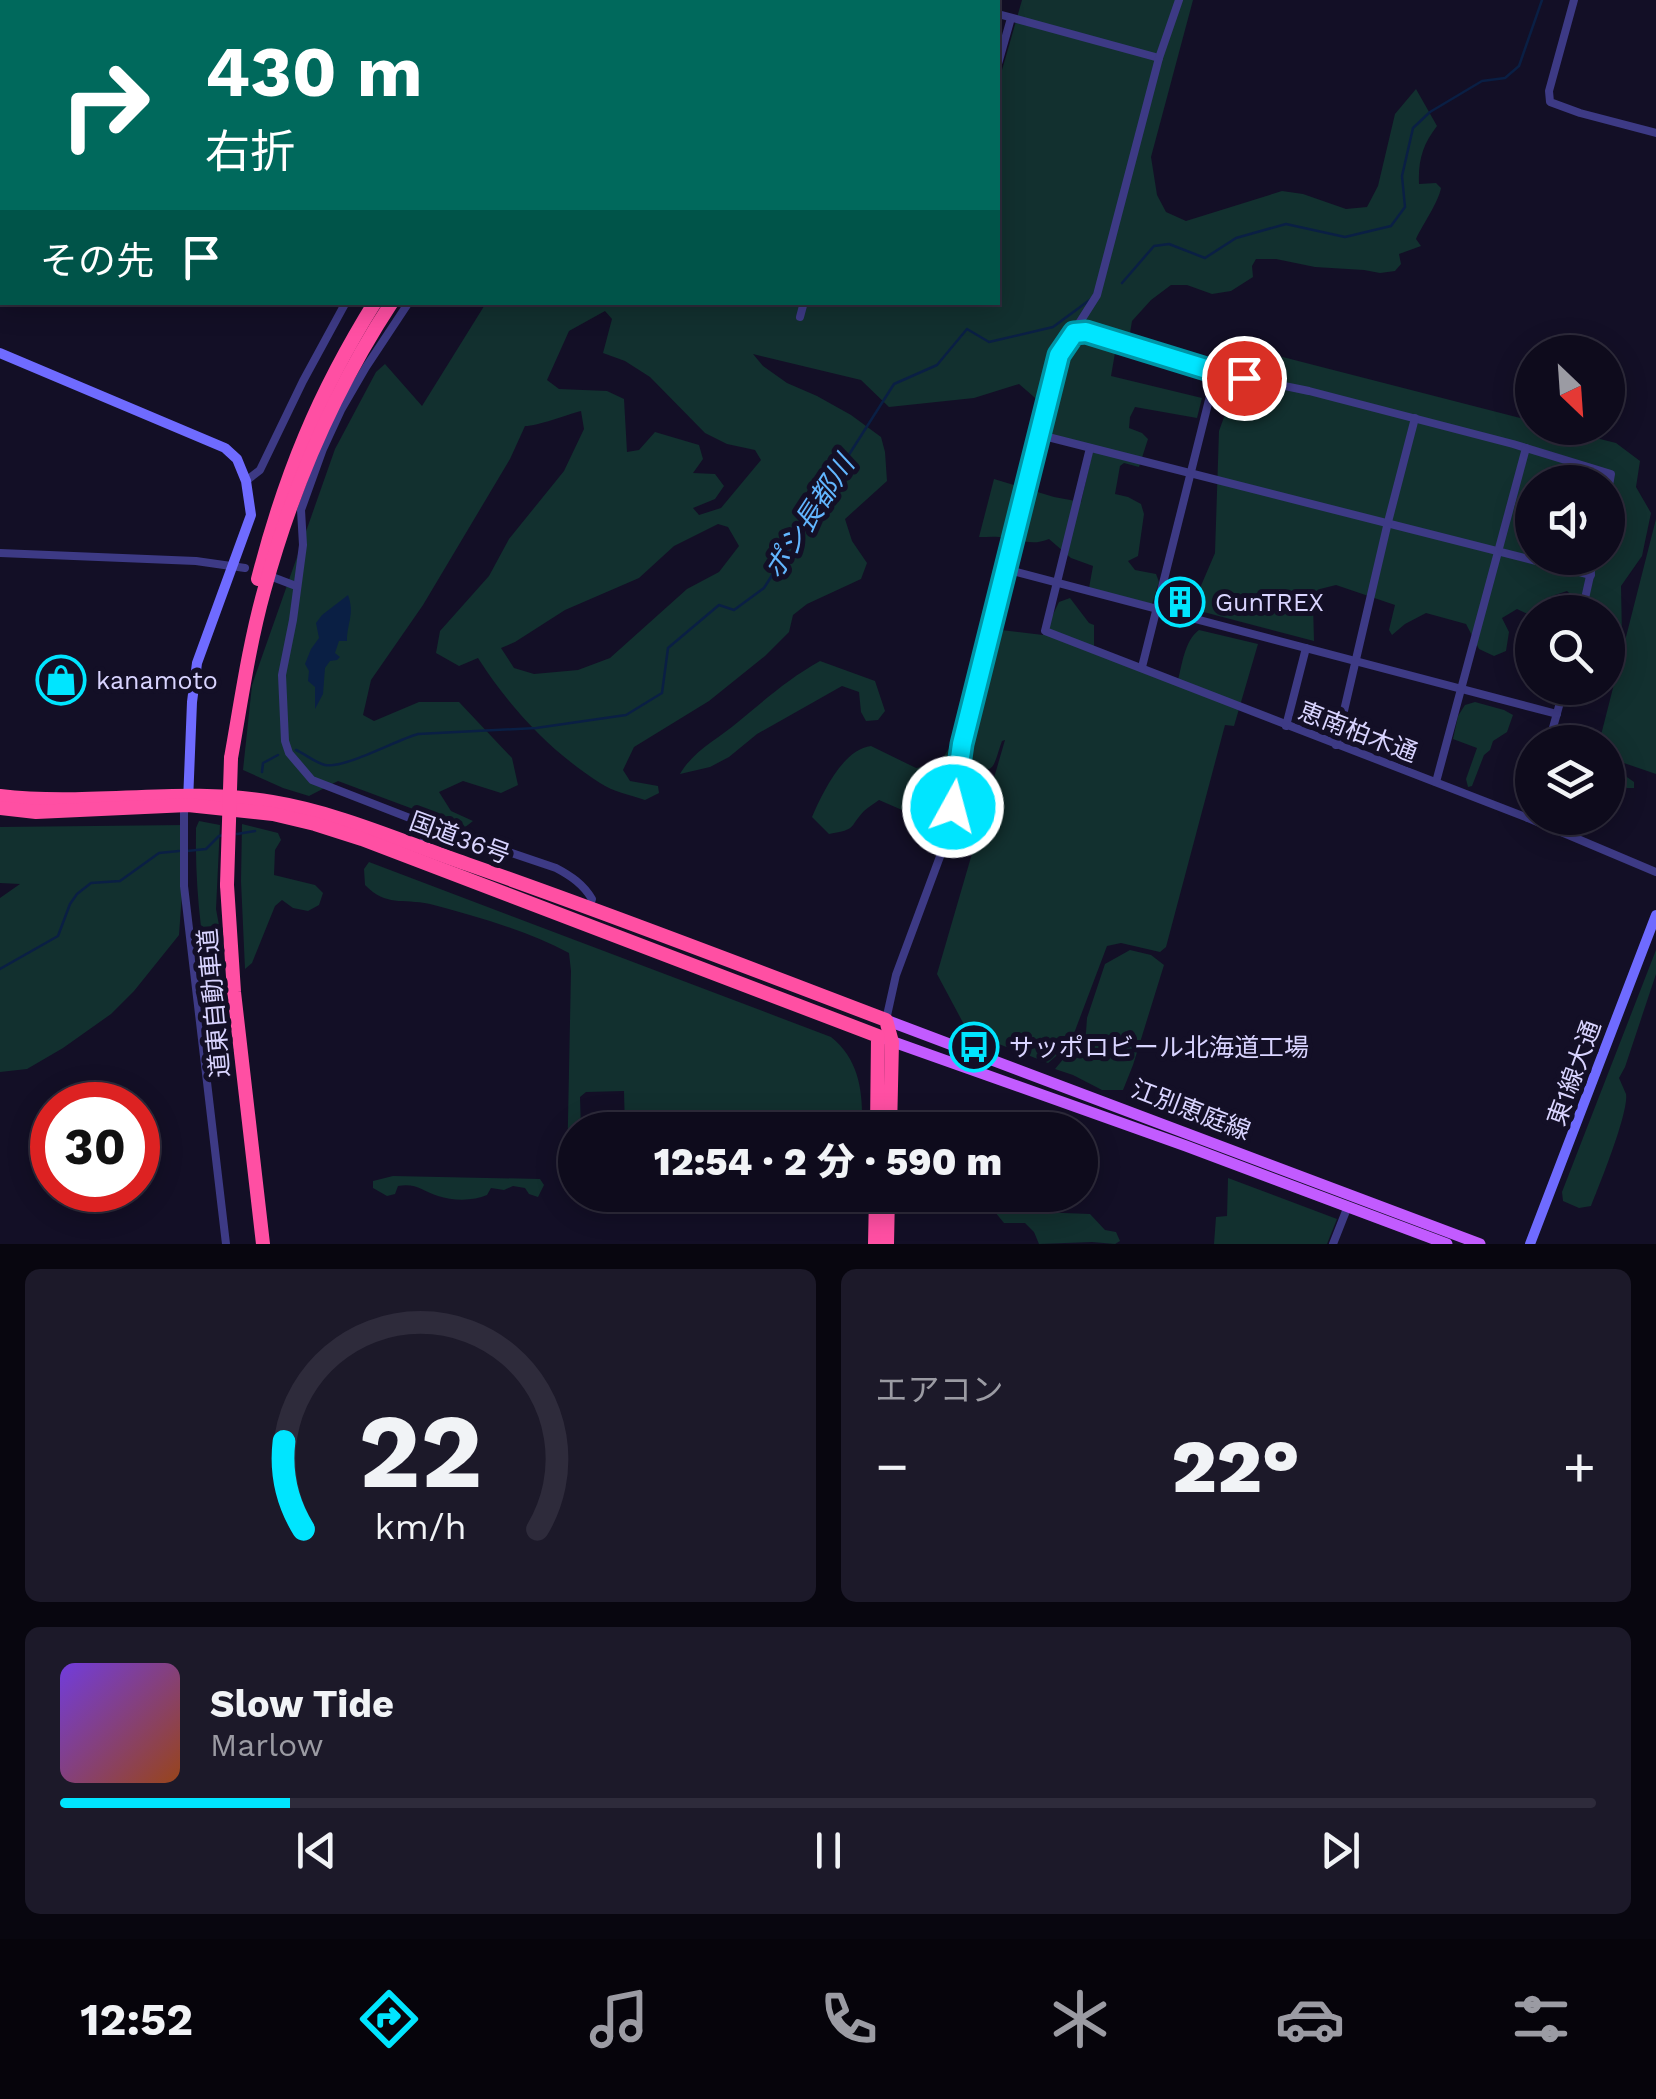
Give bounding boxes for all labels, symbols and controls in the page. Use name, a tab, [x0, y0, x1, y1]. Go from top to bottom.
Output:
text: 430 m	[205, 31, 423, 113]
icon: right	[40, 40, 170, 170]
text: 右折	[205, 125, 295, 178]
icon: arrive	[174, 230, 229, 285]
text: その先	[40, 239, 154, 283]
north arrow	[1515, 335, 1625, 445]
map controls	[1515, 335, 1625, 835]
pin	[1202, 336, 1287, 421]
icon: arrive	[1217, 351, 1272, 406]
water label: ポシ長都川	[757, 447, 863, 585]
button: sound	[1515, 465, 1625, 575]
building icon: GunTREX	[1154, 576, 1206, 628]
place label: GunTREX	[1215, 588, 1324, 617]
button: search	[1515, 595, 1625, 705]
shop icon: kanamoto	[35, 654, 87, 706]
place label: kanamoto	[96, 666, 218, 695]
street label: 恵南柏木通	[1294, 696, 1422, 768]
button: layers	[1515, 725, 1625, 835]
position arrow	[901, 755, 1005, 859]
street label: 国道36号	[406, 806, 514, 870]
street label: 道東自動車道	[193, 927, 235, 1079]
street label: 東1線大通	[1542, 1016, 1606, 1130]
bus stop icon: サッポロビール北海道工場	[948, 1021, 1000, 1073]
place label: サッポロビール北海道工場	[1009, 1033, 1309, 1062]
street label: 江別恵庭線	[1127, 1074, 1255, 1146]
speed limit sign: 30	[30, 1082, 160, 1212]
text: 12:54 · 2 分 · 590 m	[654, 1140, 1002, 1184]
text: エアコン	[876, 1371, 1004, 1409]
text: 22	[358, 1390, 482, 1512]
text: 22°	[1172, 1422, 1300, 1510]
text: −	[876, 1434, 909, 1498]
text: +	[1563, 1434, 1596, 1498]
text: km/h	[374, 1506, 466, 1548]
text: Slow Tide	[210, 1682, 394, 1726]
text: Marlow	[210, 1726, 324, 1764]
icon: previous	[289, 1823, 344, 1878]
icon: pause	[801, 1823, 856, 1878]
icon: next	[1313, 1823, 1368, 1878]
icon: directions	[354, 1984, 424, 2054]
icon: music	[584, 1984, 654, 2054]
icon: phone	[814, 1984, 884, 2054]
icon: climate	[1045, 1984, 1115, 2054]
icon: car	[1275, 1984, 1345, 2054]
icon: filters	[1506, 1984, 1576, 2054]
text: 12:52	[80, 1993, 193, 2046]

